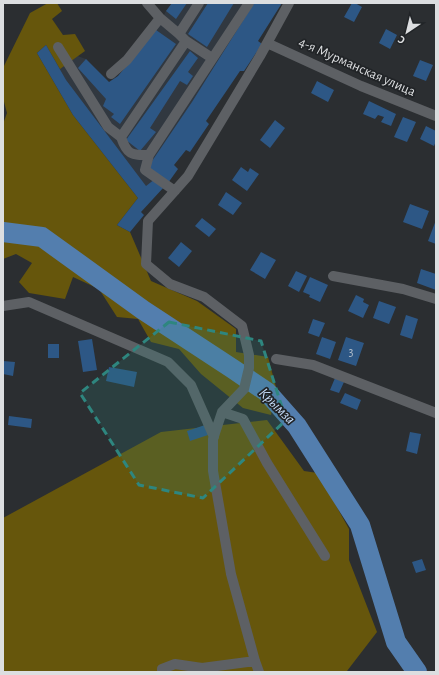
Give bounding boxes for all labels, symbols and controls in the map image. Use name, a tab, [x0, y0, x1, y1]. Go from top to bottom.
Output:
north arrow	[387, 12, 427, 52]
text: С	[396, 34, 407, 46]
street label: 4-я Мурманская улица	[296, 35, 418, 99]
house number: 3	[349, 346, 354, 358]
water label: Крымза	[256, 385, 298, 427]

